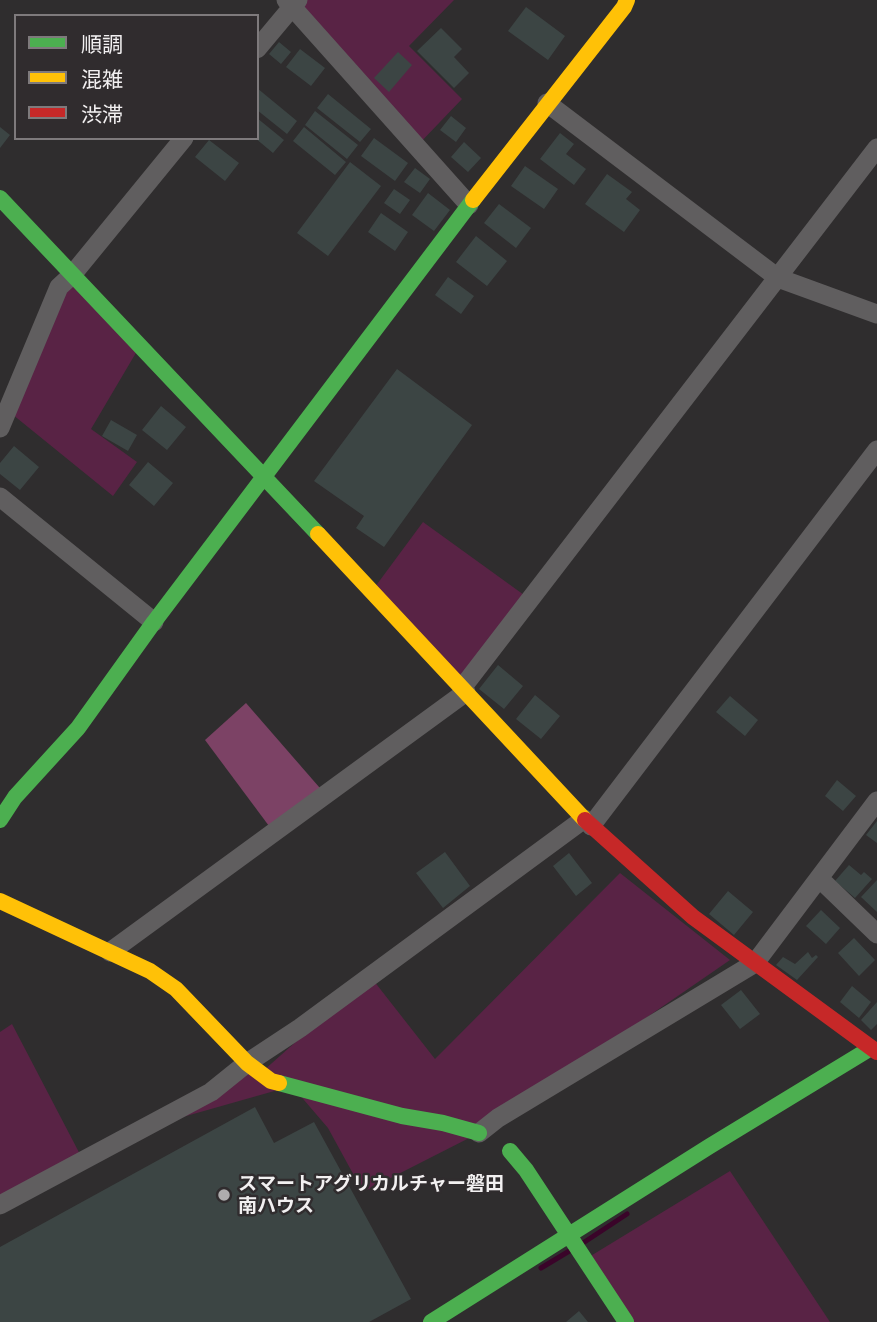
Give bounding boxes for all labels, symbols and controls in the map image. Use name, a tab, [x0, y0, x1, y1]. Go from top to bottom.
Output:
legend	[14, 14, 259, 140]
text: 順調	[81, 31, 123, 56]
text: 混雑	[81, 66, 123, 91]
text: 渋滞	[81, 101, 123, 126]
place label: スマートアグリカルチャー磐田 南ハウス	[238, 1173, 504, 1217]
marker: スマートアグリカルチャー磐田 南ハウス	[216, 1187, 232, 1203]

